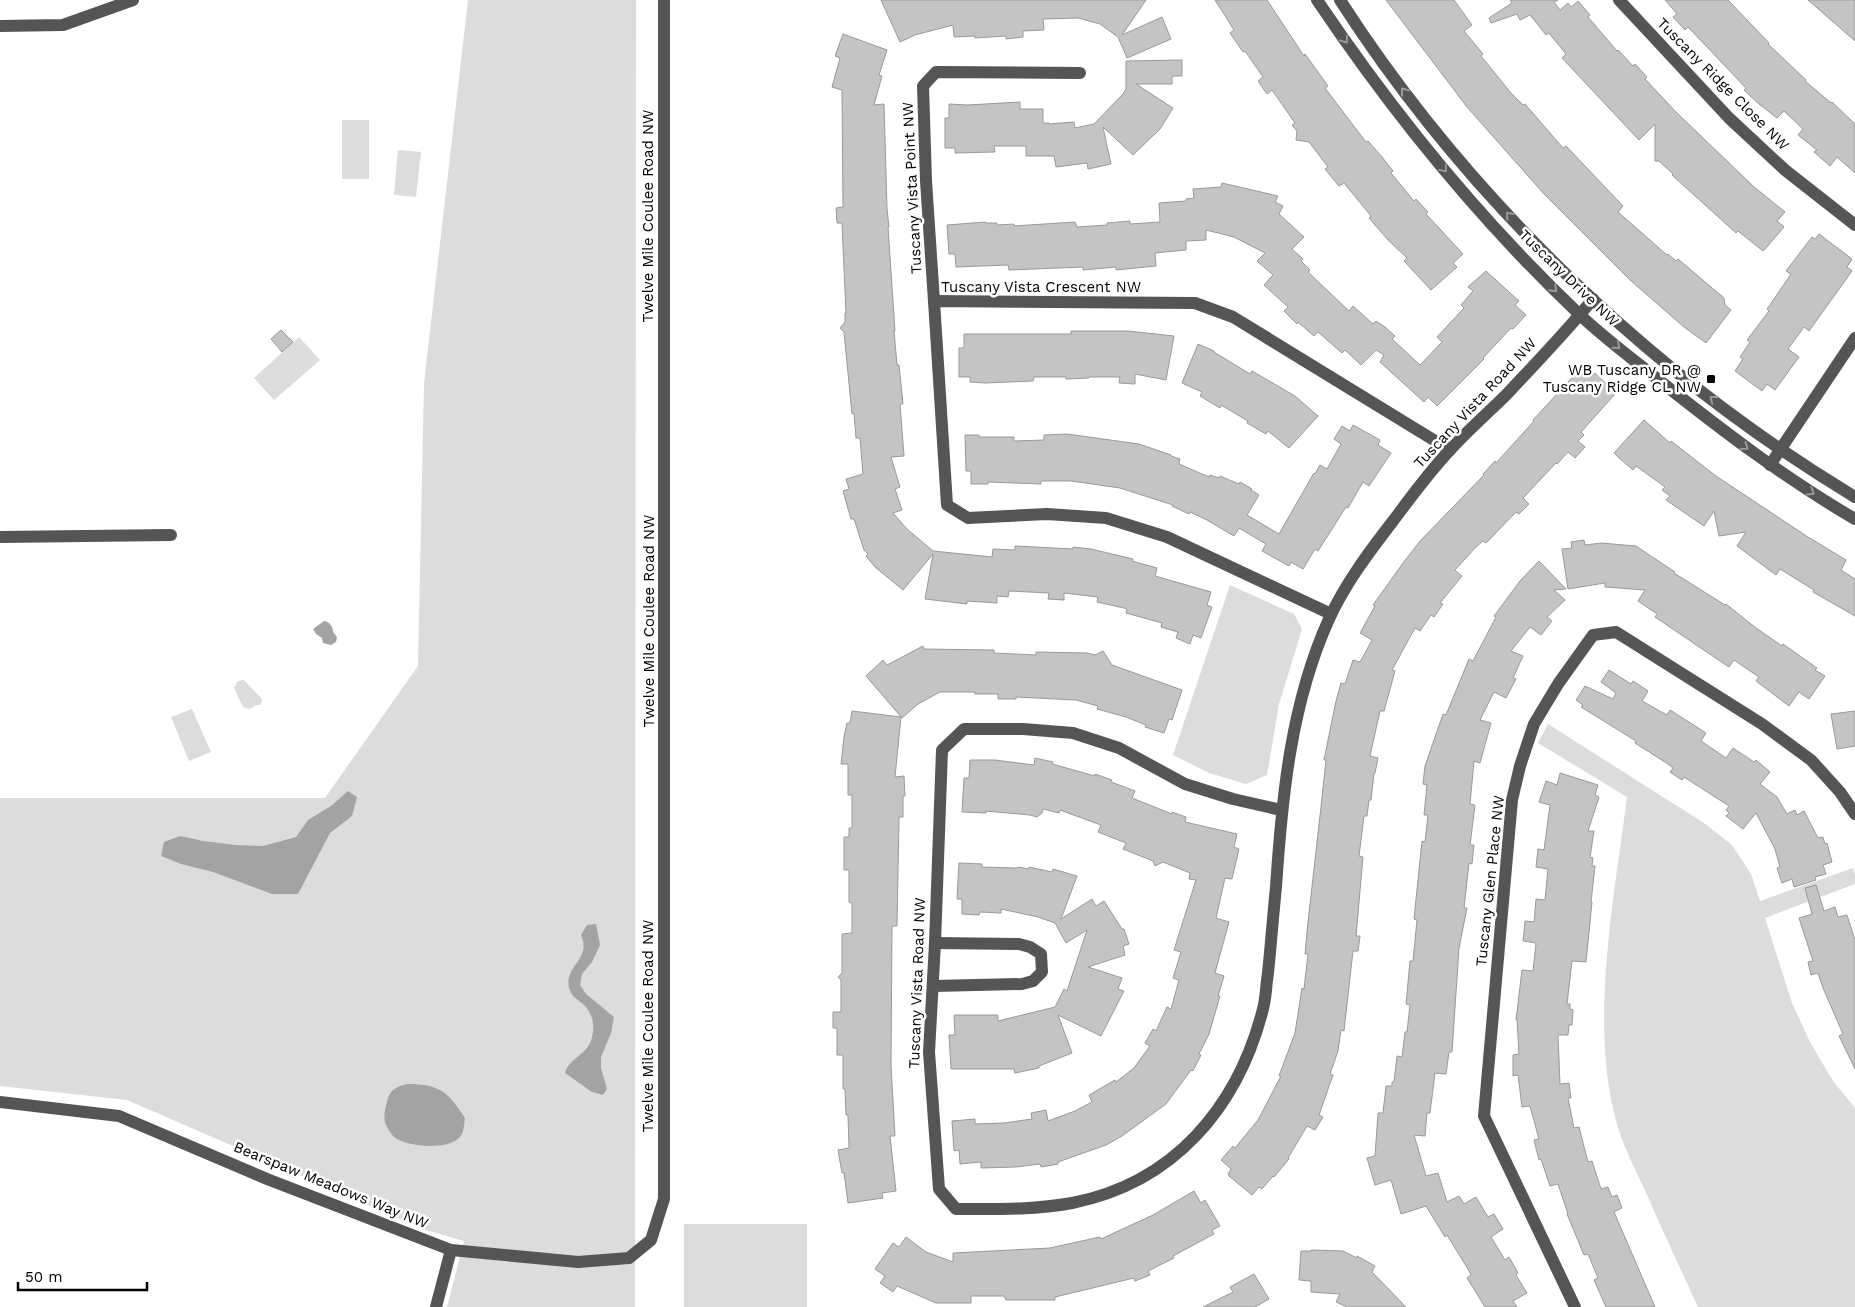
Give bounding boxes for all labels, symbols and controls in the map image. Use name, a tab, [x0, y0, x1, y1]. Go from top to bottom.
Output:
street label: Tuscany Ridge Close NW	[1653, 14, 1793, 154]
one-way arrow	[1339, 34, 1348, 44]
one-way arrow	[1402, 88, 1410, 97]
street label: Tuscany Vista Point NW	[899, 101, 925, 275]
street label: Twelve Mile Coulee Road NW	[639, 110, 657, 322]
one-way arrow	[1438, 164, 1447, 173]
one-way arrow	[1506, 212, 1515, 221]
street label: Tuscany Drive NW	[1515, 226, 1623, 330]
street label: Tuscany Vista Crescent NW	[941, 278, 1141, 296]
one-way arrow	[1548, 283, 1557, 292]
street label: Tuscany Vista Road NW	[1410, 334, 1540, 472]
one-way arrow	[1612, 341, 1621, 350]
place label: WB Tuscany DR @ Tuscany Ridge CL NW	[1543, 361, 1701, 396]
marker: WB Tuscany DR @ Tuscany Ridge CL NW	[1705, 373, 1717, 385]
one-way arrow	[1710, 397, 1719, 405]
one-way arrow	[1739, 441, 1748, 449]
one-way arrow	[1805, 486, 1815, 495]
street label: Twelve Mile Coulee Road NW	[640, 515, 658, 727]
street label: Tuscany Glen Place NW	[1472, 795, 1508, 967]
street label: Tuscany Vista Road NW	[905, 897, 929, 1069]
street label: Twelve Mile Coulee Road NW	[639, 920, 657, 1132]
street label: Bearspaw Meadows Way NW	[231, 1138, 431, 1232]
scale bar	[18, 1260, 146, 1292]
text: 50 m	[25, 1268, 62, 1286]

